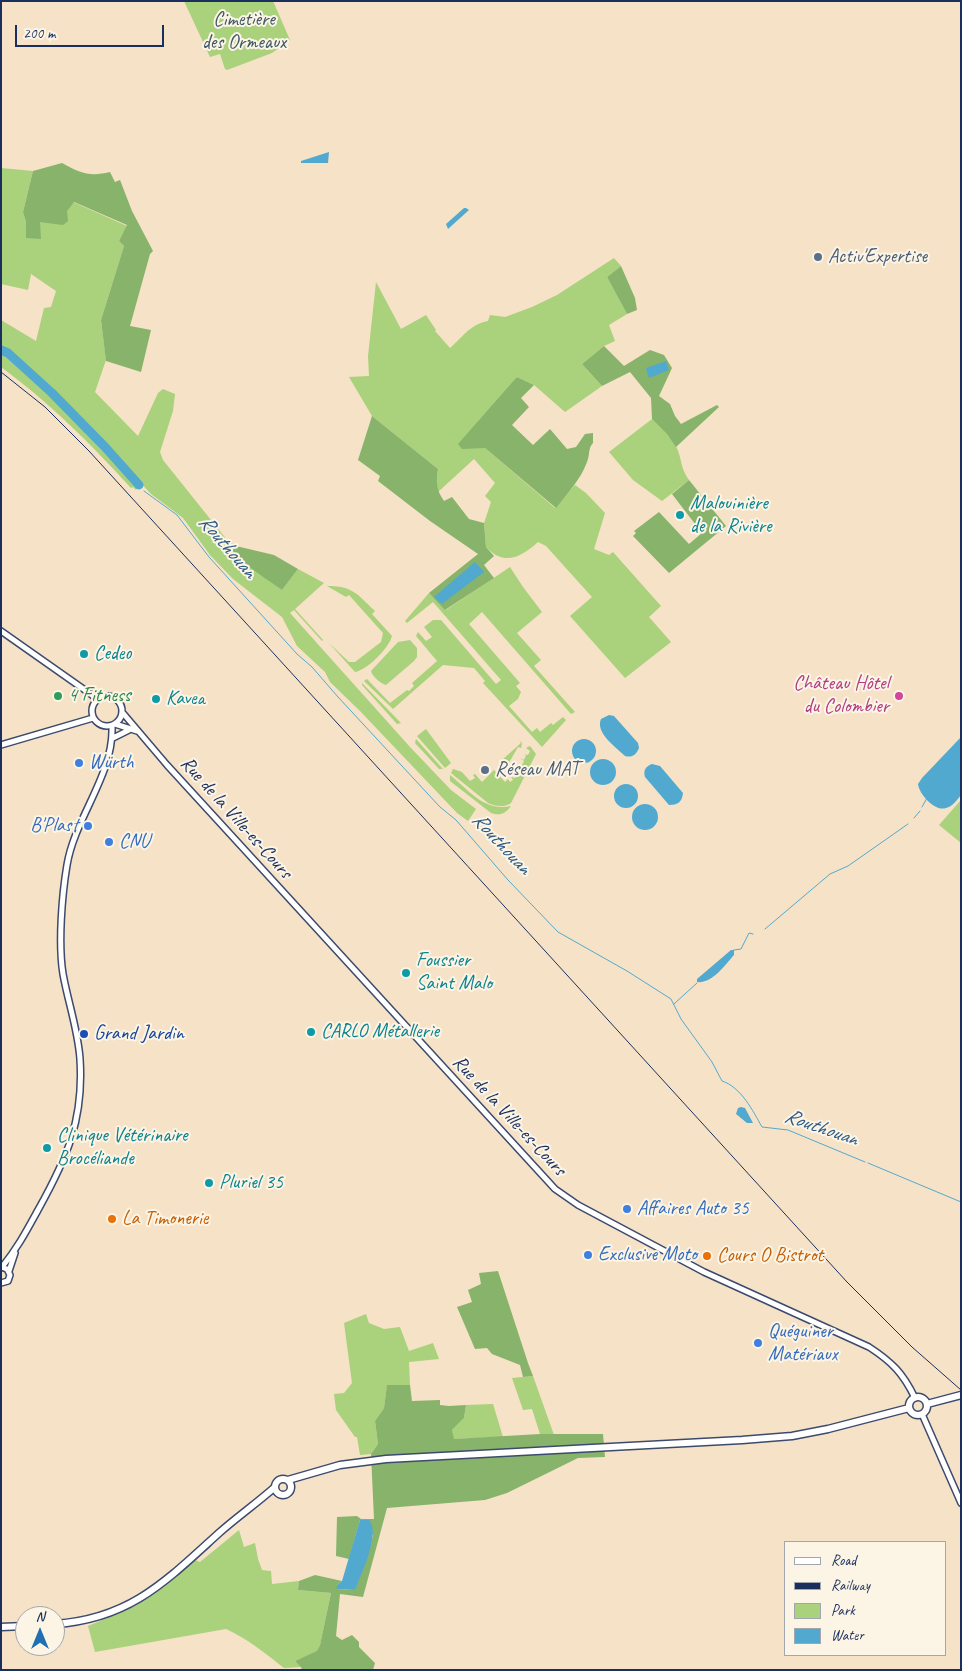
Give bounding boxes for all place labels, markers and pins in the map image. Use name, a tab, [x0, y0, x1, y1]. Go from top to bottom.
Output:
place label: Activ'Expertise	[828, 245, 927, 269]
marker: Activ'Expertise	[812, 251, 824, 263]
place label: Malouinière de la Rivière	[690, 492, 771, 539]
marker: Malouinière de la Rivière	[674, 509, 686, 521]
place label: Cedeo	[94, 642, 131, 666]
marker: Cedeo	[78, 648, 90, 660]
place label: Château Hôtel du Colombier	[793, 672, 889, 719]
place label: 4 Fitness	[68, 684, 131, 708]
place label: Kavea	[166, 687, 205, 711]
marker: 4 Fitness	[52, 690, 64, 702]
marker: Château Hôtel du Colombier	[893, 690, 905, 702]
marker: Kavea	[150, 693, 162, 705]
place label: Würth	[89, 751, 134, 775]
marker: Würth	[73, 757, 85, 769]
place label: Réseau MAT	[495, 758, 579, 782]
marker: Réseau MAT	[479, 764, 491, 776]
place label: B'Plast	[30, 814, 78, 838]
marker: B'Plast	[82, 820, 94, 832]
place label: CNU	[119, 830, 149, 854]
marker: CNU	[103, 836, 115, 848]
place label: Foussier Saint Malo	[416, 949, 492, 996]
marker: Foussier Saint Malo	[400, 967, 412, 979]
place label: CARLO Métallerie	[321, 1020, 439, 1044]
place label: Grand Jardin	[94, 1022, 184, 1046]
marker: CARLO Métallerie	[305, 1026, 317, 1038]
marker: Grand Jardin	[78, 1028, 90, 1040]
place label: Clinique Vétérinaire Brocéliande	[57, 1124, 188, 1171]
marker: Clinique Vétérinaire Brocéliande	[41, 1142, 53, 1154]
place label: Pluriel 35	[219, 1171, 283, 1195]
marker: Pluriel 35	[203, 1177, 215, 1189]
place label: Affaires Auto 35	[637, 1197, 749, 1221]
marker: Affaires Auto 35	[621, 1203, 633, 1215]
place label: La Timonerie	[122, 1207, 208, 1231]
marker: La Timonerie	[106, 1213, 118, 1225]
place label: Exclusive Moto	[598, 1243, 697, 1267]
place label: Cours O Bistrot	[717, 1244, 823, 1268]
marker: Exclusive Moto	[582, 1249, 594, 1261]
marker: Cours O Bistrot	[701, 1250, 713, 1262]
place label: Quéguiner Matériaux	[768, 1320, 838, 1367]
marker: Quéguiner Matériaux	[752, 1337, 764, 1349]

